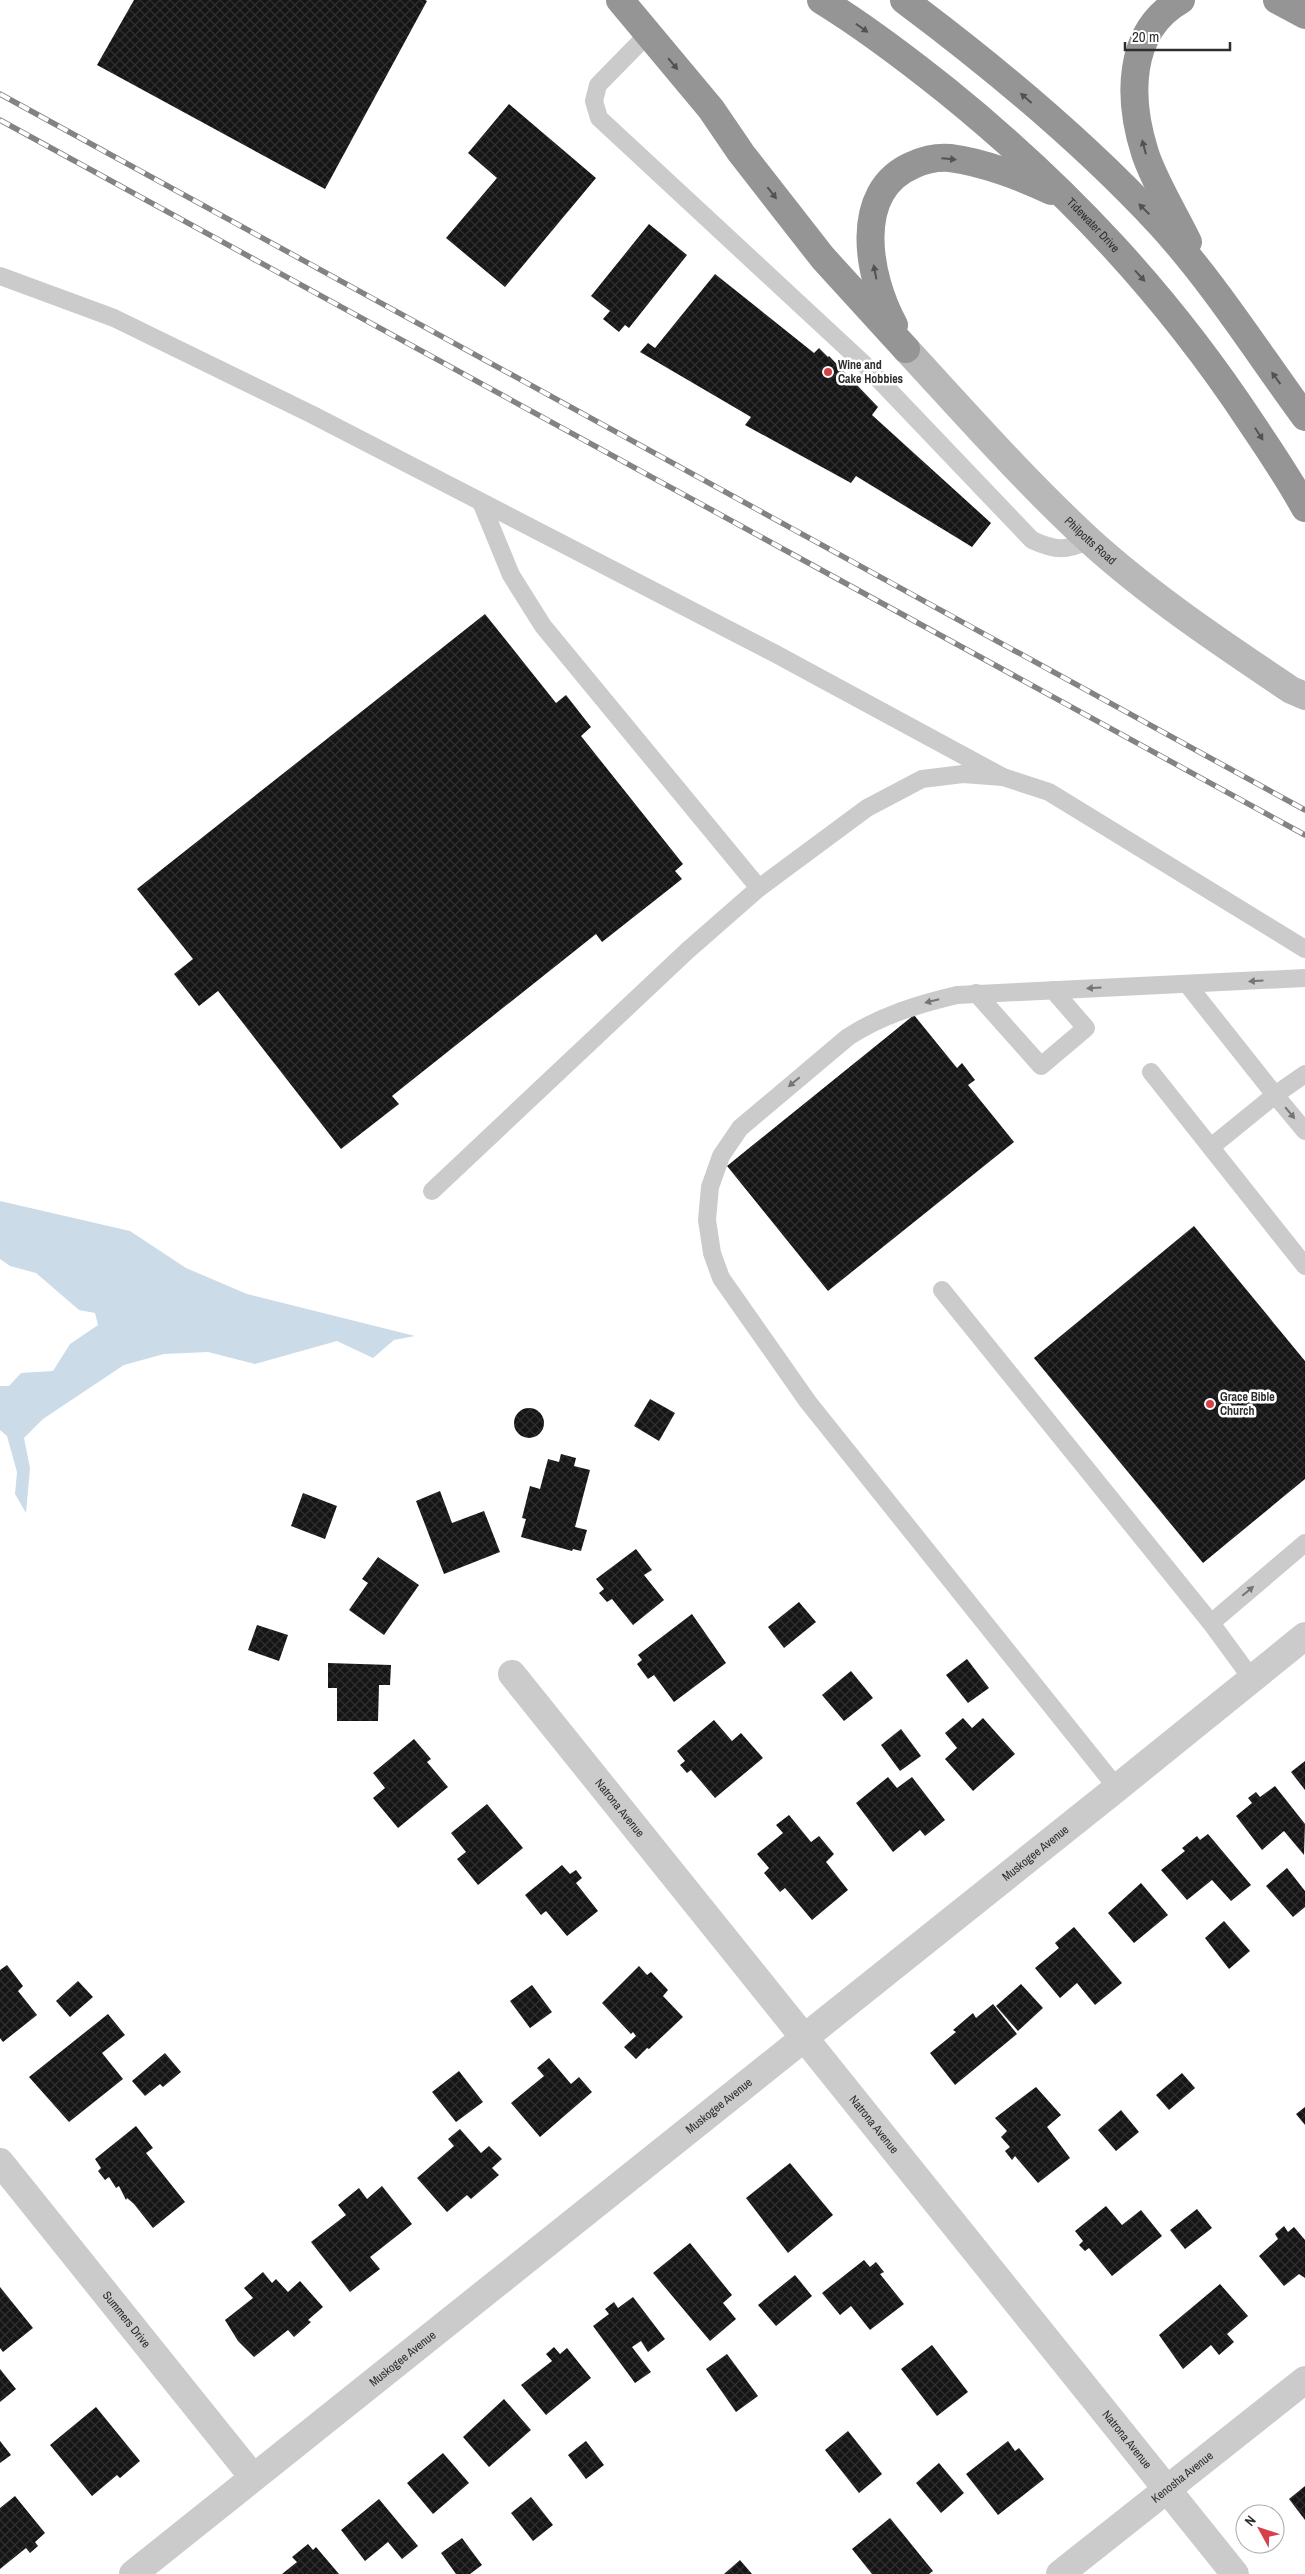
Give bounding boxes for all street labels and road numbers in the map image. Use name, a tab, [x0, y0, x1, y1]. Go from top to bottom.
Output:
street label: Tidewater Drive	[1063, 194, 1123, 256]
street label: Philpotts Road	[1061, 513, 1120, 568]
street label: Natrona Avenue	[591, 1776, 648, 1841]
street label: Muskogee Avenue	[999, 1822, 1072, 1885]
street label: Muskogee Avenue	[682, 2074, 756, 2137]
street label: Natrona Avenue	[846, 2092, 902, 2157]
street label: Summers Drive	[99, 2288, 154, 2351]
street label: Muskogee Avenue	[366, 2327, 439, 2390]
street label: Natrona Avenue	[1099, 2407, 1155, 2472]
street label: Kenosha Avenue	[1148, 2448, 1216, 2507]

